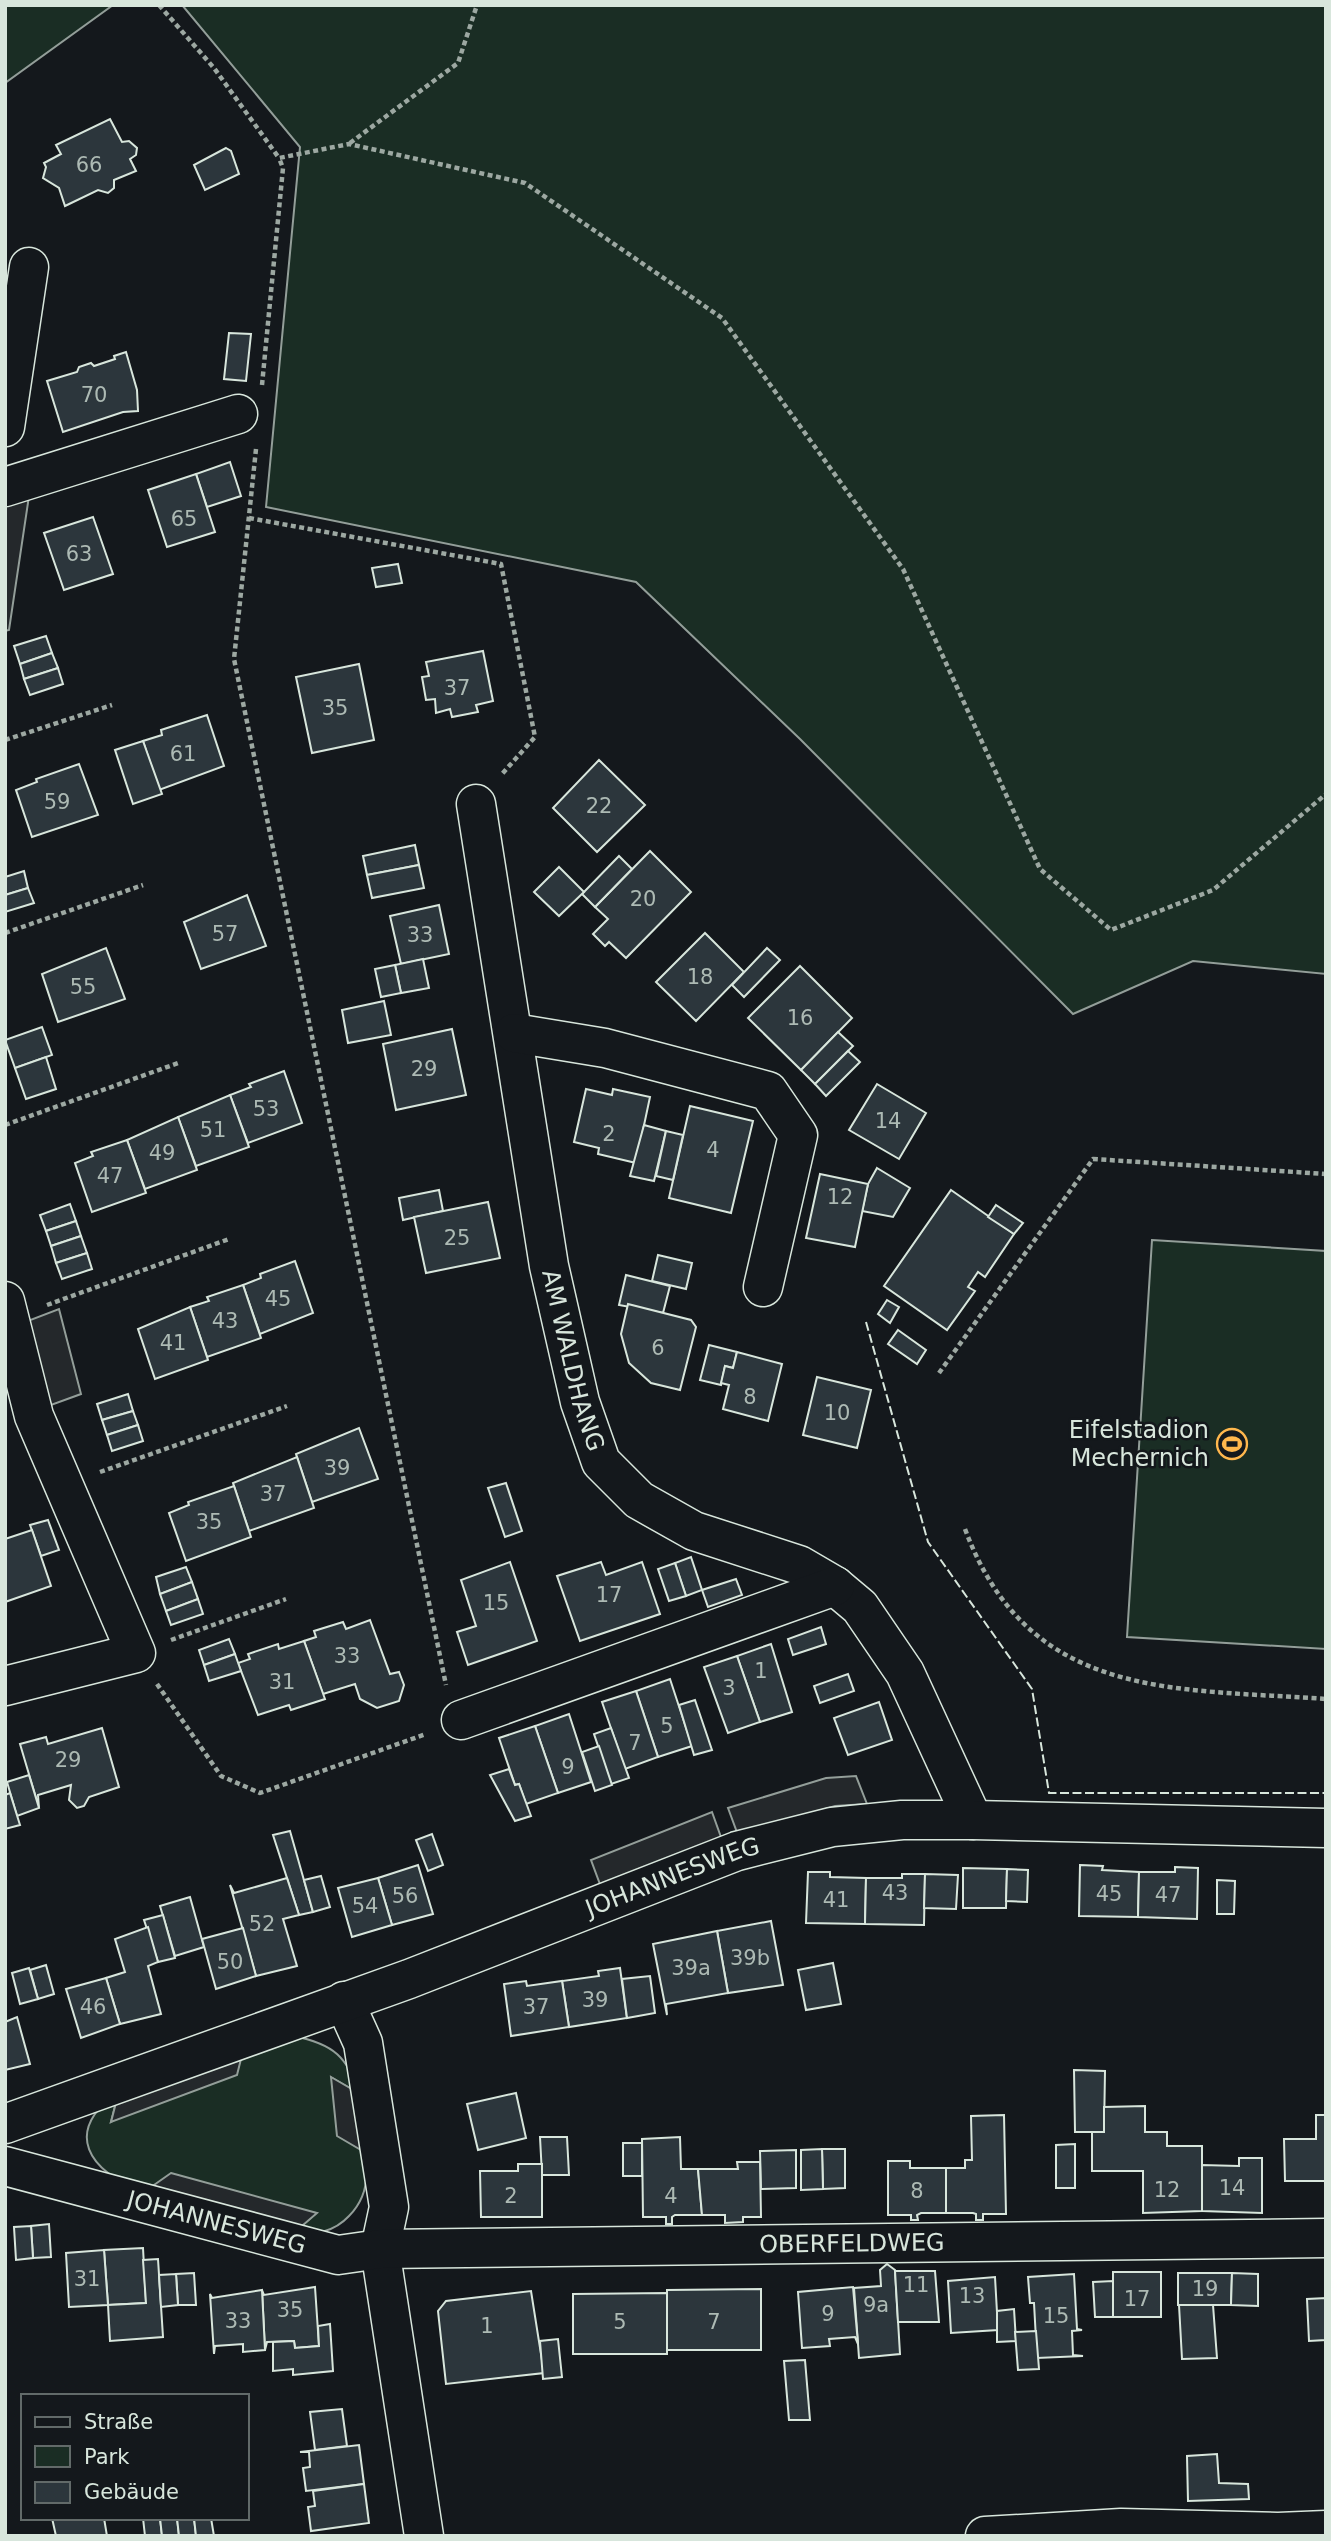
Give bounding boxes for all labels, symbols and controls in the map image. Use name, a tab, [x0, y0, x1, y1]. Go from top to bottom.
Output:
house number: 66	[76, 153, 102, 177]
house number: 70	[81, 383, 107, 407]
house number: 65	[171, 507, 197, 531]
house number: 63	[66, 542, 92, 566]
house number: 37	[444, 676, 470, 700]
house number: 35	[322, 696, 348, 720]
house number: 61	[170, 742, 196, 766]
house number: 59	[44, 790, 70, 814]
house number: 22	[586, 794, 612, 818]
house number: 20	[630, 887, 656, 911]
house number: 57	[212, 922, 238, 946]
house number: 33	[407, 923, 433, 947]
house number: 18	[687, 965, 713, 989]
house number: 55	[70, 975, 96, 999]
house number: 16	[787, 1006, 813, 1030]
house number: 29	[411, 1057, 437, 1081]
house number: 53	[253, 1097, 279, 1121]
house number: 14	[875, 1109, 901, 1133]
house number: 51	[200, 1118, 226, 1142]
house number: 2	[602, 1122, 616, 1146]
house number: 4	[706, 1138, 720, 1162]
house number: 49	[149, 1141, 175, 1165]
house number: 47	[97, 1164, 123, 1188]
house number: 12	[827, 1185, 853, 1209]
house number: 25	[444, 1226, 470, 1250]
street label: AM WALDHANG	[536, 1267, 610, 1455]
house number: 45	[265, 1287, 291, 1311]
house number: 43	[212, 1309, 238, 1333]
house number: 41	[160, 1331, 186, 1355]
house number: 6	[651, 1336, 665, 1360]
house number: 8	[743, 1385, 757, 1409]
house number: 10	[824, 1401, 850, 1425]
place label: Eifelstadion Mechernich	[1069, 1416, 1209, 1472]
sports icon: Eifelstadion Mechernich	[1215, 1427, 1249, 1461]
house number: 39	[324, 1456, 350, 1480]
house number: 37	[260, 1482, 286, 1506]
house number: 35	[196, 1510, 222, 1534]
house number: 17	[596, 1583, 622, 1607]
house number: 15	[483, 1591, 509, 1615]
house number: 33	[334, 1644, 360, 1668]
house number: 1	[754, 1659, 768, 1683]
house number: 31	[269, 1670, 295, 1694]
house number: 3	[722, 1676, 736, 1700]
house number: 5	[660, 1714, 674, 1738]
house number: 7	[628, 1731, 642, 1755]
house number: 29	[55, 1748, 81, 1772]
house number: 9	[561, 1755, 575, 1779]
street label: JOHANNESWEG	[580, 1832, 763, 1923]
house number: 43	[882, 1881, 908, 1905]
house number: 45	[1096, 1882, 1122, 1906]
house number: 47	[1155, 1883, 1181, 1907]
house number: 56	[392, 1884, 418, 1908]
house number: 41	[823, 1888, 849, 1912]
house number: 54	[352, 1894, 378, 1918]
house number: 52	[249, 1912, 275, 1936]
house number: 39b	[730, 1946, 770, 1970]
house number: 50	[217, 1950, 243, 1974]
house number: 39a	[671, 1956, 711, 1980]
house number: 39	[582, 1988, 608, 2012]
house number: 46	[80, 1995, 106, 2019]
house number: 37	[523, 1995, 549, 2019]
house number: 14	[1219, 2176, 1245, 2200]
house number: 12	[1154, 2178, 1180, 2202]
house number: 8	[910, 2179, 924, 2203]
house number: 2	[504, 2184, 518, 2208]
house number: 4	[664, 2184, 678, 2208]
street label: JOHANNESWEG	[122, 2185, 309, 2260]
street label: OBERFELDWEG	[759, 2228, 945, 2259]
house number: 31	[74, 2267, 100, 2291]
house number: 11	[903, 2273, 929, 2297]
house number: 19	[1192, 2277, 1218, 2301]
house number: 13	[959, 2284, 985, 2308]
house number: 17	[1124, 2287, 1150, 2311]
house number: 9a	[863, 2293, 889, 2317]
house number: 35	[277, 2298, 303, 2322]
house number: 9	[821, 2302, 835, 2326]
house number: 15	[1043, 2304, 1069, 2328]
house number: 33	[225, 2309, 251, 2333]
house number: 5	[613, 2310, 627, 2334]
house number: 7	[707, 2310, 721, 2334]
house number: 1	[480, 2314, 494, 2338]
legend	[21, 2394, 248, 2520]
text: Straße	[84, 2410, 153, 2434]
text: Park	[84, 2445, 130, 2469]
text: Gebäude	[84, 2480, 179, 2504]

